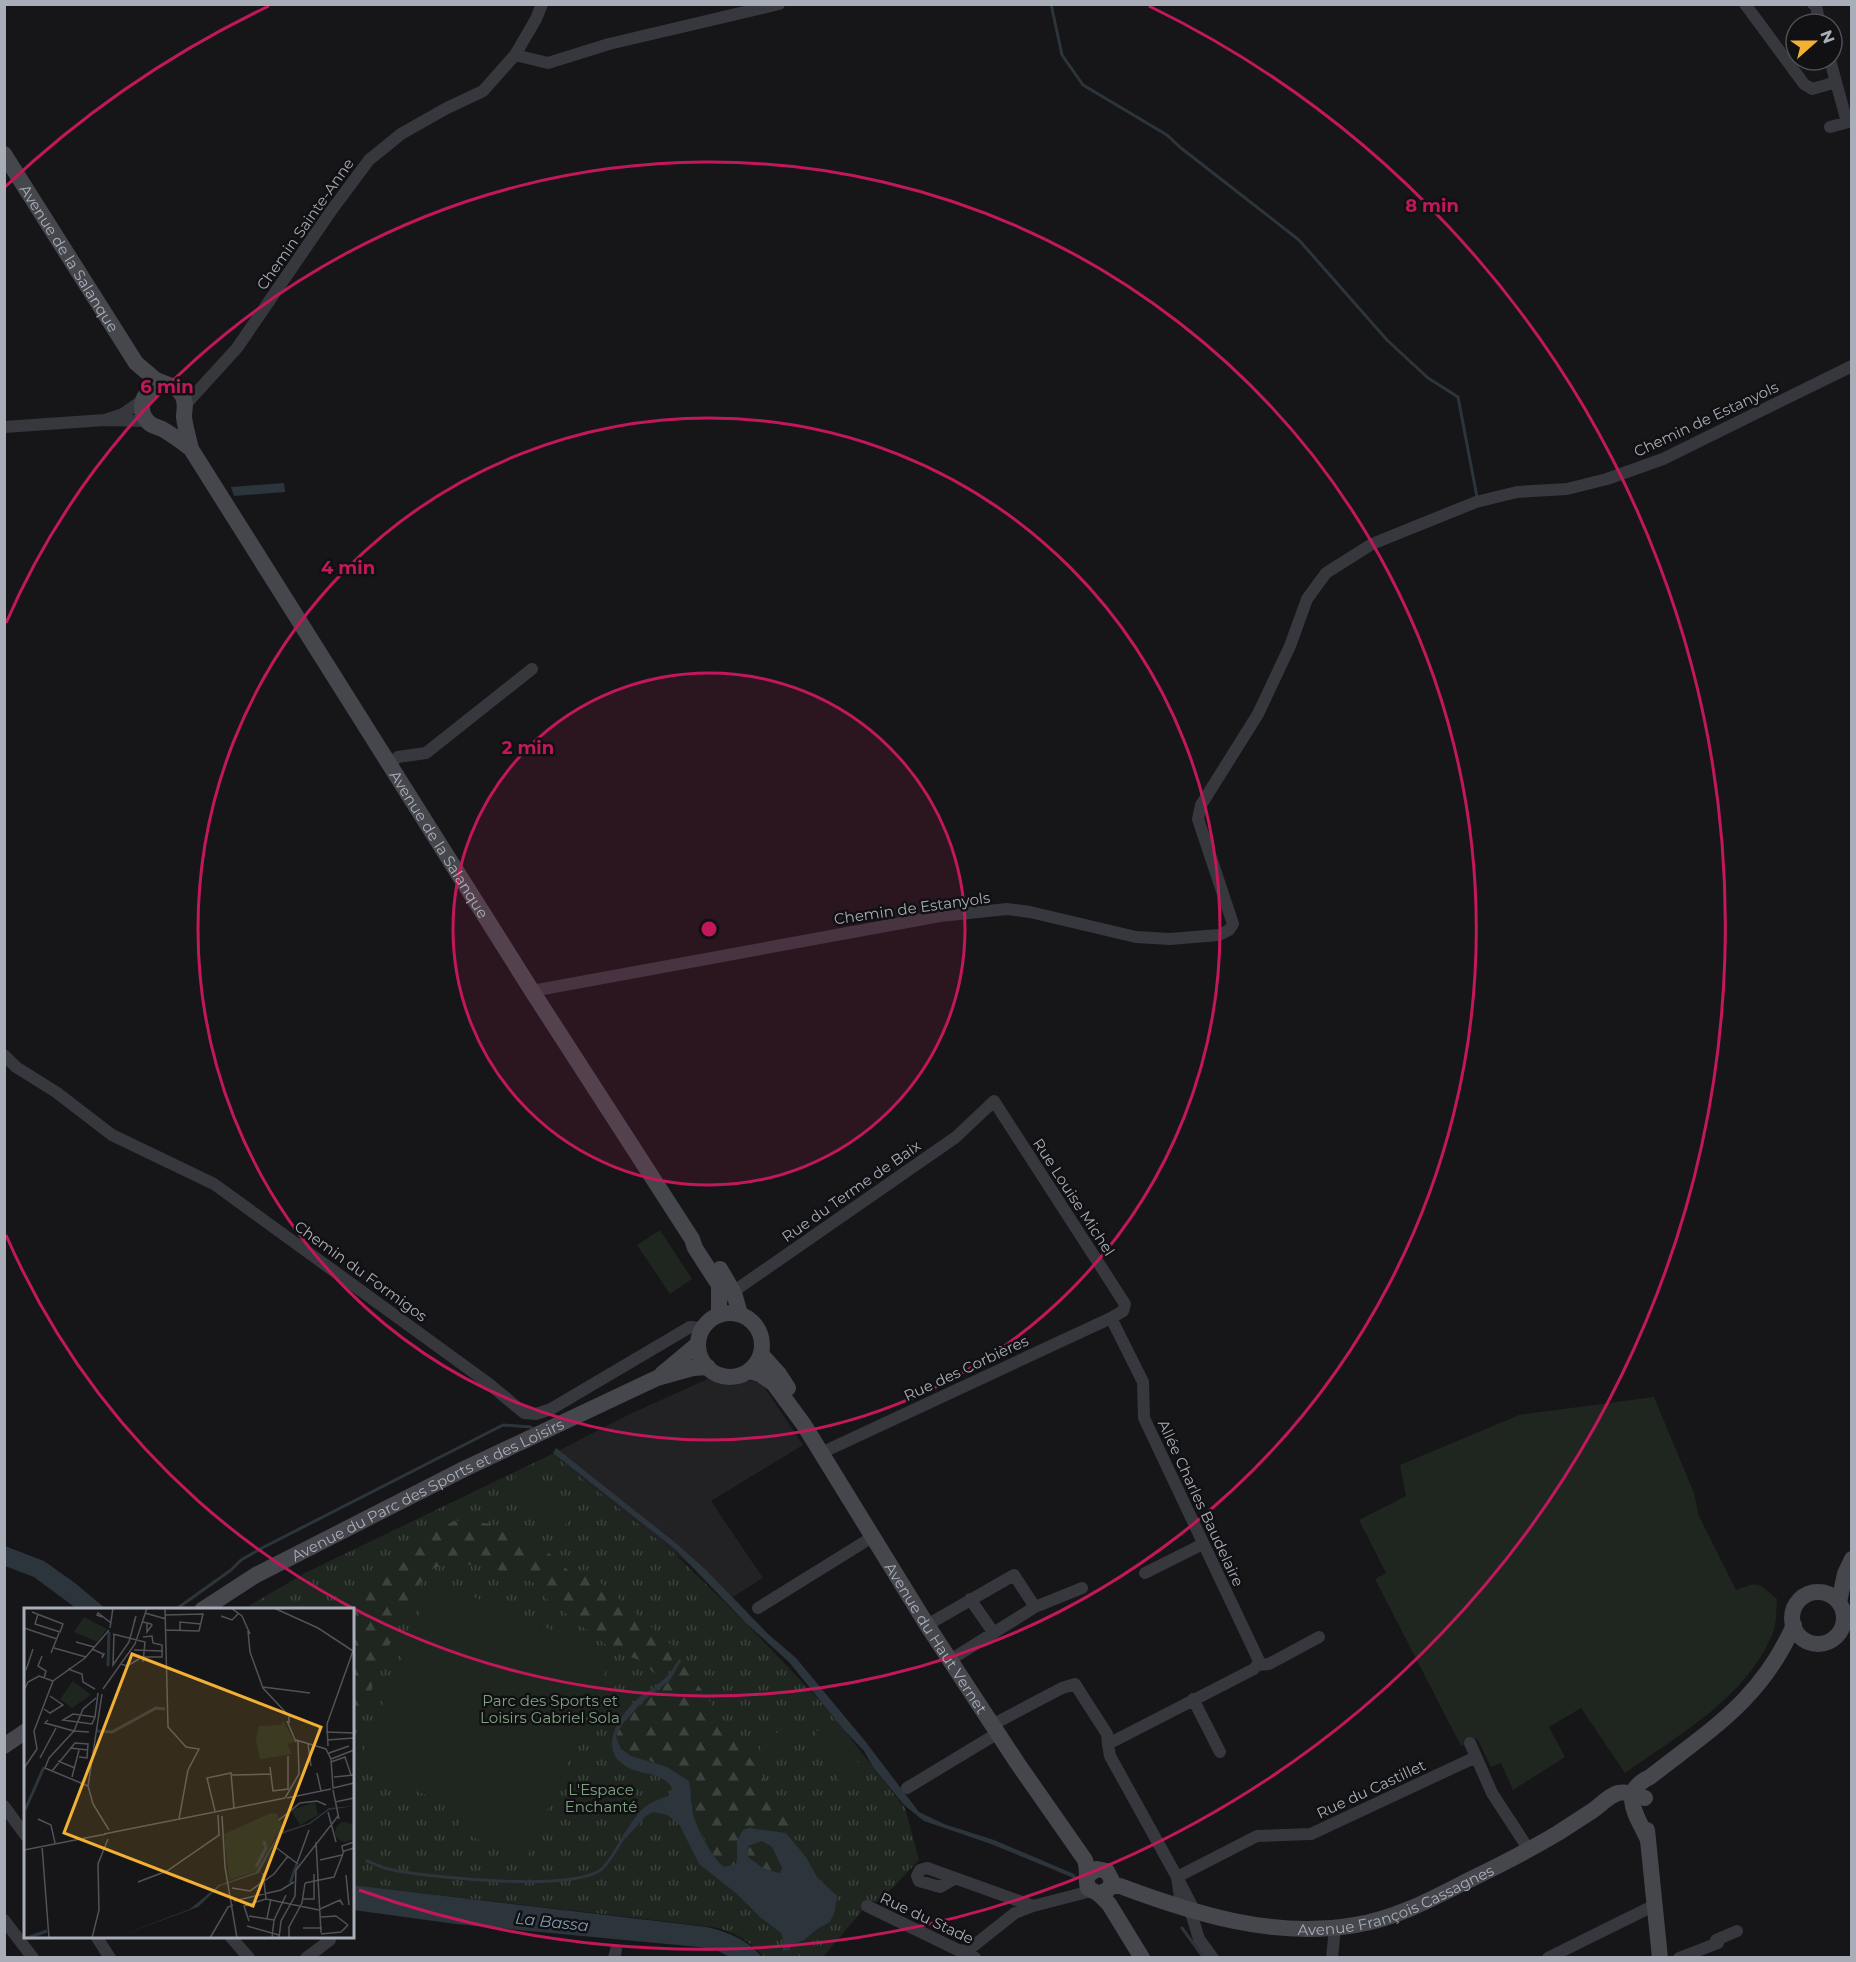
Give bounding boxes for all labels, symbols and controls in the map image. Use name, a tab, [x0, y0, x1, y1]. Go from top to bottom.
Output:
north arrow	[1784, 12, 1844, 72]
text: N	[1816, 27, 1839, 46]
street label: Chemin Sainte-Anne	[252, 154, 358, 294]
street label: Avenue de la Salanque	[16, 181, 123, 335]
text: 8 min	[1405, 195, 1459, 217]
text: 6 min	[140, 376, 194, 398]
street label: Chemin de Estanyols	[1631, 377, 1781, 461]
text: 4 min	[321, 557, 375, 579]
text: 2 min	[502, 737, 554, 759]
street label: Avenue de la Salanque	[386, 767, 493, 921]
street label: Chemin de Estanyols	[833, 888, 991, 928]
centre of rings	[699, 919, 719, 939]
street label: Rue Louise Michel	[1029, 1135, 1119, 1259]
street label: Rue du Terme de Baix	[778, 1136, 924, 1246]
street label: Chemin du Formigos	[291, 1216, 431, 1326]
street label: Rue des Corbières	[901, 1331, 1031, 1405]
street label: Avenue du Parc des Sports et des Loisirs	[288, 1414, 567, 1565]
street label: Allée Charles Baudelaire	[1154, 1416, 1248, 1590]
street label: Avenue du Haut Vernet	[881, 1559, 992, 1717]
inset map	[24, 1608, 354, 1938]
park label: Parc des Sports et Loisirs Gabriel Sola	[480, 1691, 620, 1727]
street label: Rue du Castillet	[1313, 1755, 1429, 1823]
park label: L'Espace Enchanté	[565, 1780, 637, 1816]
street label: Avenue François Cassagnes	[1297, 1860, 1497, 1939]
street label: Rue du Stade	[877, 1888, 977, 1948]
water label: La Bassa	[514, 1909, 590, 1935]

